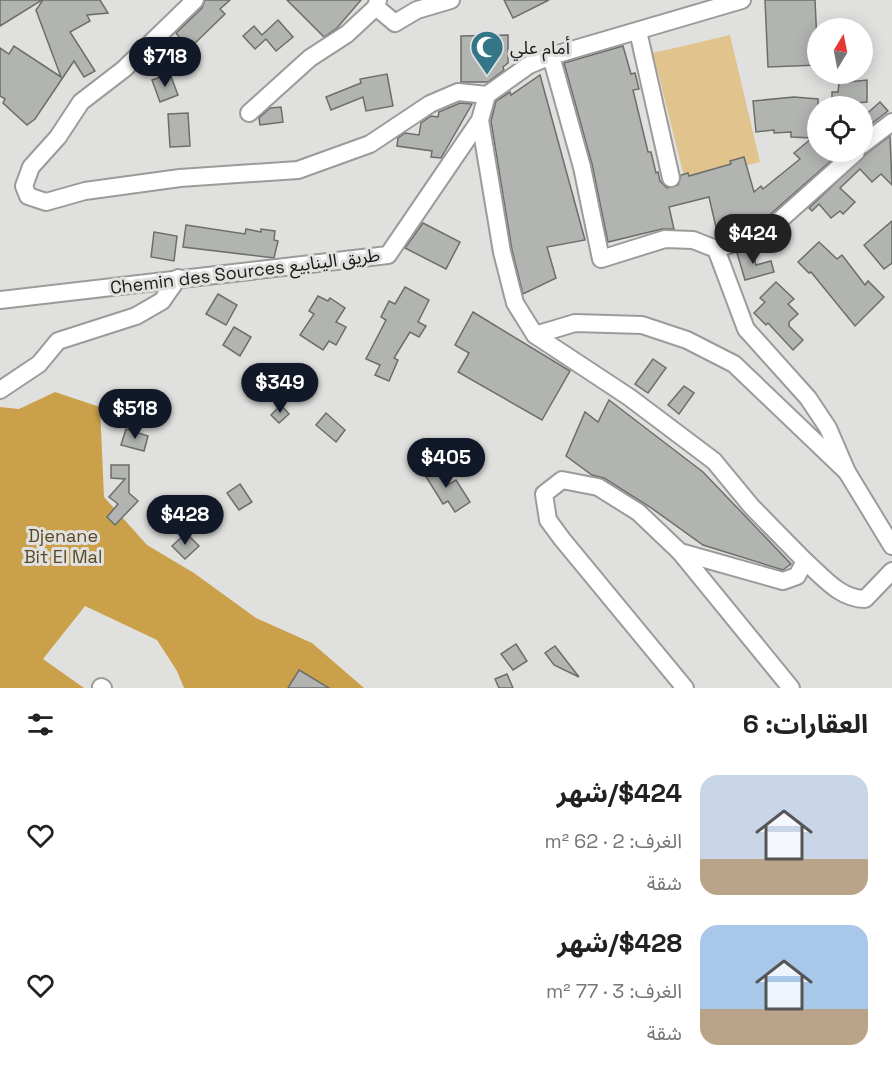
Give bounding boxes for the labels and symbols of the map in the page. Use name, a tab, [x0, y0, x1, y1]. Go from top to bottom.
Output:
north arrow	[807, 18, 873, 84]
mosque icon: أمام علي	[469, 29, 505, 76]
place label: أمام علي	[510, 36, 570, 62]
pin: $718	[129, 37, 201, 88]
pin: $424	[717, 214, 789, 265]
street label: Chemin des Sources طريق الينابيع	[109, 243, 382, 302]
pin: $349	[244, 363, 316, 414]
pin: $518	[99, 389, 171, 440]
pin: $405	[410, 438, 482, 489]
pin: $428	[149, 495, 221, 546]
park label: Djenane Bit El Mal	[24, 524, 102, 568]

